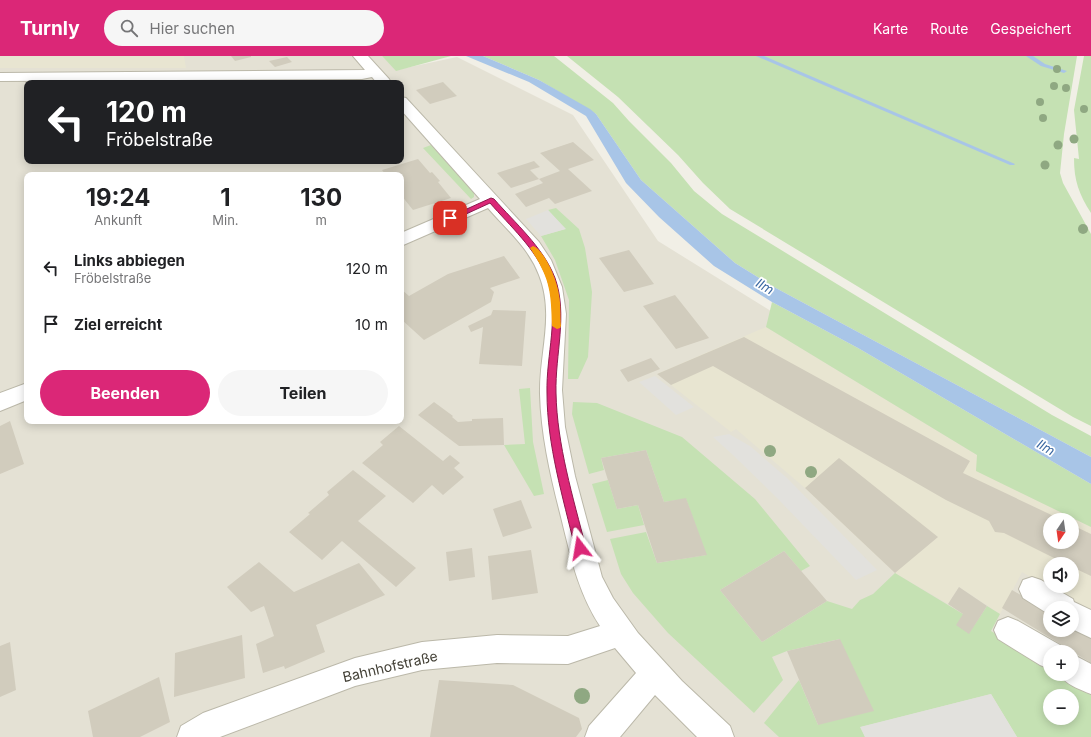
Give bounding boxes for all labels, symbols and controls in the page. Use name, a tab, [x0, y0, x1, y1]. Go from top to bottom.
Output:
search box	[104, 10, 384, 46]
text: Turnly	[20, 17, 80, 40]
icon: search	[118, 17, 140, 39]
text: Hier suchen	[150, 19, 235, 38]
text: Karte	[873, 20, 908, 37]
text: Route	[930, 20, 968, 37]
text: Gespeichert	[990, 20, 1071, 37]
text: 120 m	[106, 95, 187, 129]
icon: left	[40, 96, 92, 148]
text: Fröbelstraße	[106, 129, 213, 150]
text: 19:24	[86, 183, 151, 212]
text: 1	[220, 183, 231, 212]
text: 130	[300, 183, 342, 212]
pin	[433, 201, 467, 235]
icon: arrive	[439, 207, 461, 229]
text: Ankunft	[94, 212, 142, 228]
text: Min.	[212, 212, 239, 228]
text: m	[316, 212, 327, 228]
text: Links abbiegen	[74, 251, 185, 270]
icon: left	[40, 257, 62, 279]
text: 120 m	[346, 259, 388, 278]
text: Fröbelstraße	[74, 270, 151, 286]
water label: Ilm	[753, 275, 777, 297]
icon: arrive	[40, 313, 62, 335]
text: Ziel erreicht	[74, 315, 162, 334]
text: 10 m	[355, 315, 388, 334]
button: Beenden	[40, 370, 210, 416]
button: Teilen	[218, 370, 388, 416]
water label: Ilm	[1034, 436, 1058, 458]
north arrow	[1043, 513, 1079, 549]
map controls	[1043, 513, 1079, 725]
position arrow	[559, 527, 601, 569]
button: sound	[1043, 557, 1079, 593]
button: layers	[1043, 601, 1079, 637]
button: +	[1043, 645, 1079, 681]
street label: Bahnhofstraße	[341, 647, 439, 685]
button: −	[1043, 689, 1079, 725]

